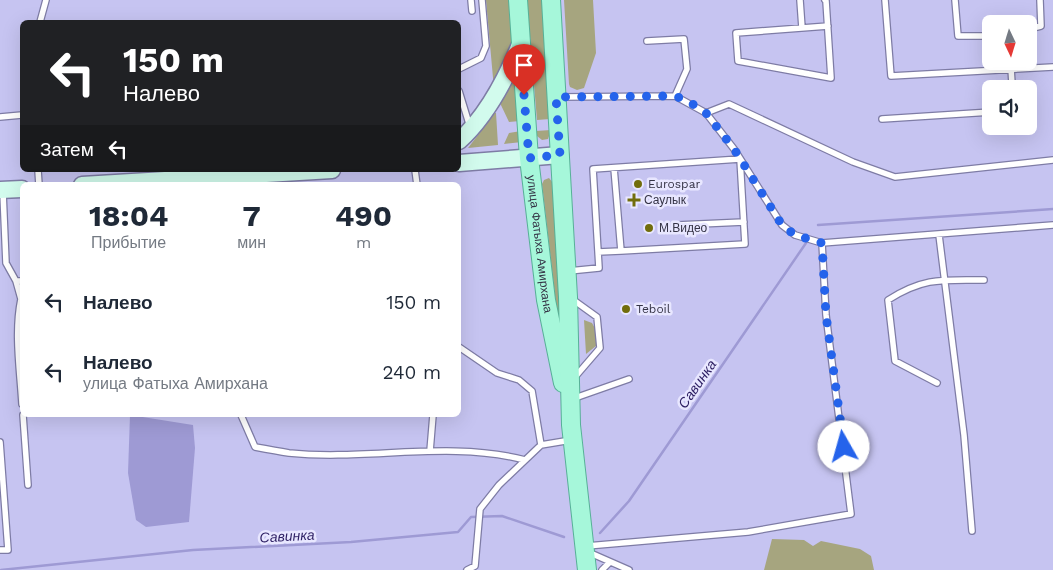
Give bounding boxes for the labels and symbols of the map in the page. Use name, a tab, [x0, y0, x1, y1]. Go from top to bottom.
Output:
north arrow	[982, 15, 1038, 70]
pin	[503, 44, 545, 95]
street label: улица Фатыха Амирхана	[524, 174, 556, 314]
place label: Eurospar	[648, 177, 700, 191]
marker: Eurospar	[632, 178, 644, 190]
place label: Саулык	[644, 193, 687, 207]
marker: Саулык	[628, 194, 640, 206]
place label: М.Видео	[659, 221, 708, 235]
marker: М.Видео	[643, 222, 655, 234]
place label: Teboil	[636, 302, 671, 316]
marker: Teboil	[620, 303, 632, 315]
water label: Савинка	[675, 357, 720, 411]
position arrow	[817, 420, 869, 472]
water label: Савинка	[259, 527, 315, 545]

